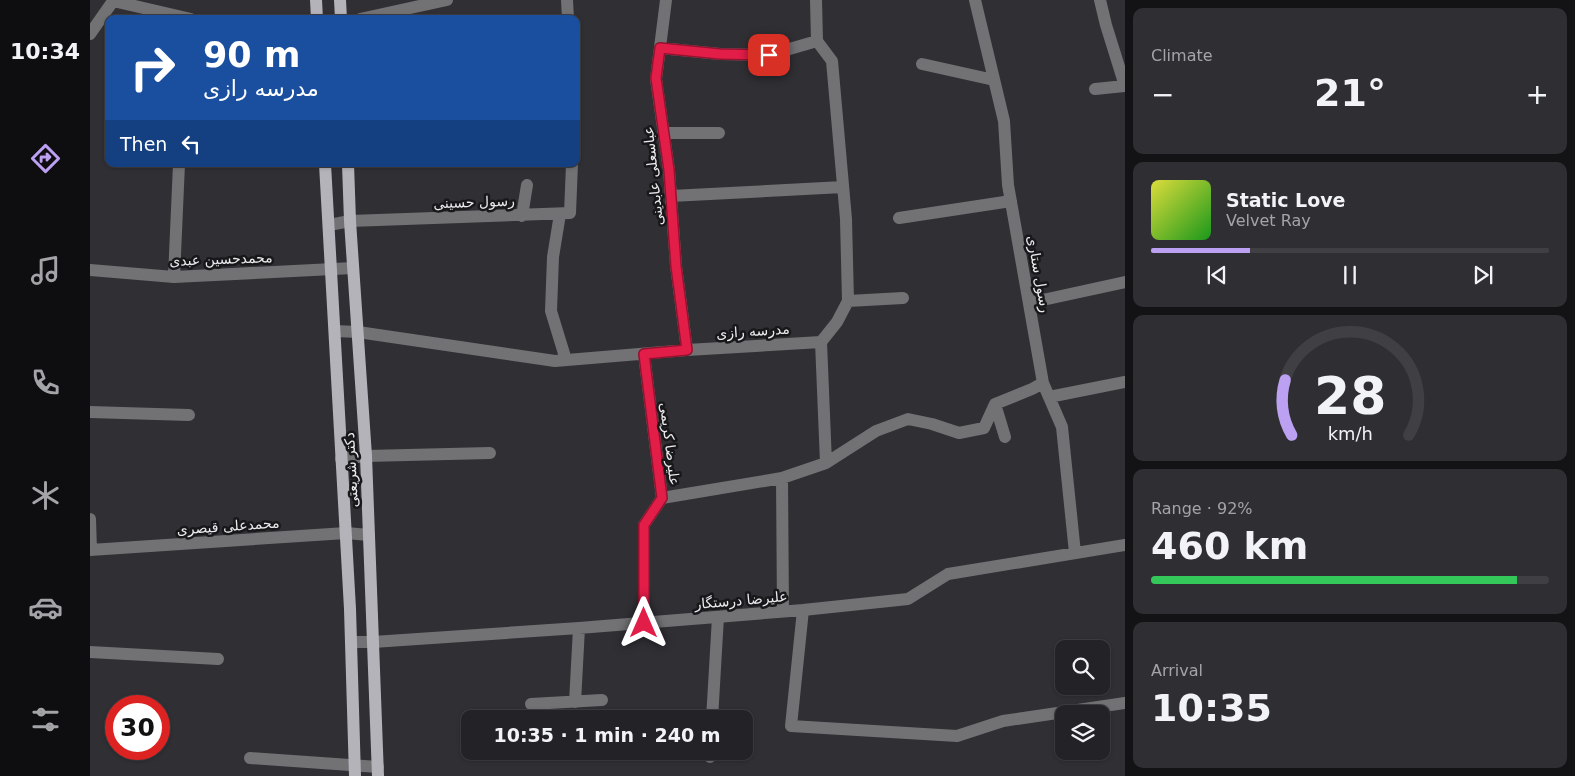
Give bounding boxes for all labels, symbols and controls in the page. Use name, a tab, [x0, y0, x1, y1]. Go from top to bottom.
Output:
pin	[748, 34, 790, 76]
icon: right	[120, 35, 185, 100]
text: 90 m	[203, 35, 300, 75]
text: 10:34	[10, 39, 80, 64]
icon: arrive	[755, 41, 783, 69]
text: Climate	[1151, 46, 1213, 65]
text: 21°	[1314, 71, 1386, 115]
text: مدرسه رازی	[203, 76, 319, 101]
text: −	[1151, 78, 1174, 111]
text: +	[1526, 78, 1549, 111]
street label: عباسعلی عابدینی	[640, 126, 666, 226]
icon: left	[177, 130, 205, 158]
text: Then	[120, 133, 167, 155]
icon: directions	[28, 141, 63, 176]
text: Static Love	[1226, 189, 1346, 211]
street label: رسول حسینی	[433, 193, 515, 212]
text: Velvet Ray	[1226, 211, 1311, 230]
street label: رسول ستاری	[1023, 234, 1054, 314]
street label: محمدحسین عبدی	[169, 249, 273, 270]
icon: music	[28, 253, 63, 288]
icon: previous	[1203, 261, 1231, 289]
icon: pause	[1336, 261, 1364, 289]
icon: next	[1469, 261, 1497, 289]
street label: مدرسه رازی	[716, 320, 790, 343]
icon: phone	[28, 365, 63, 400]
text: 28	[1314, 366, 1386, 426]
street label: علیرضا کریمی	[656, 402, 683, 487]
text: km/h	[1327, 423, 1373, 444]
street label: دکتر شریعتی	[341, 432, 362, 508]
icon: climate	[28, 478, 63, 513]
text: Range · 92%	[1151, 499, 1253, 518]
street label: محمدعلی قیصری	[176, 514, 280, 539]
text: 460 km	[1151, 524, 1308, 568]
street label: علیرضا درستگار	[693, 588, 788, 613]
icon: car	[28, 590, 63, 625]
position arrow	[617, 596, 669, 648]
map controls	[1055, 640, 1110, 760]
button: search	[1055, 640, 1110, 695]
text: Arrival	[1151, 661, 1203, 680]
text: 10:35	[1151, 686, 1272, 730]
speed limit sign: 30	[105, 695, 170, 760]
icon: filters	[28, 702, 63, 737]
button: layers	[1055, 705, 1110, 760]
text: 10:35 · 1 min · 240 m	[493, 724, 721, 746]

